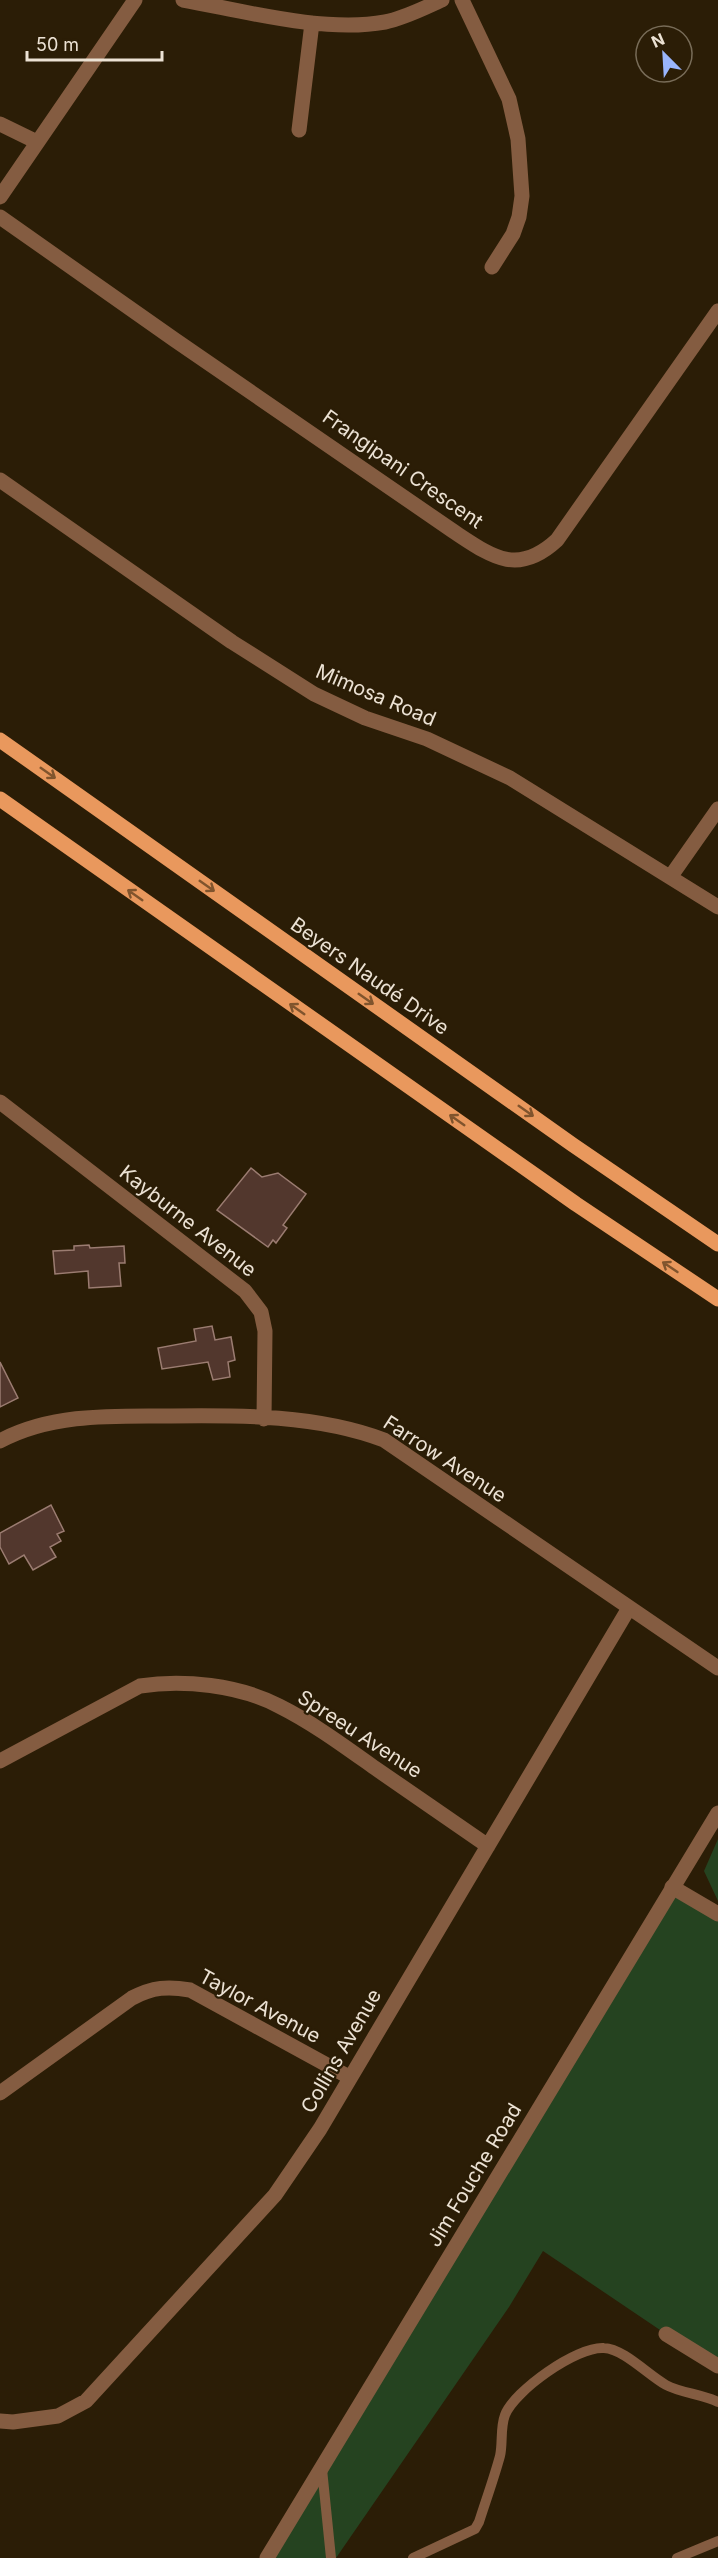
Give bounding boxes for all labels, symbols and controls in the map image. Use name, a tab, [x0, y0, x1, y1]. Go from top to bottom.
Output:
scale bar	[27, 24, 162, 62]
north arrow	[634, 24, 694, 84]
text: N	[648, 29, 668, 52]
text: 50 m	[36, 34, 79, 55]
street label: Frangipani Crescent	[318, 405, 488, 534]
street label: Mimosa Road	[312, 659, 440, 731]
one-way arrow	[39, 767, 55, 779]
one-way arrow	[198, 880, 215, 892]
one-way arrow	[128, 889, 144, 901]
street label: Beyers Naudé Drive	[286, 912, 454, 1040]
one-way arrow	[358, 992, 374, 1005]
one-way arrow	[290, 1002, 306, 1015]
one-way arrow	[517, 1105, 533, 1117]
one-way arrow	[449, 1114, 466, 1126]
street label: Kayburne Avenue	[115, 1160, 261, 1282]
one-way arrow	[662, 1261, 678, 1273]
street label: Farrow Avenue	[379, 1410, 511, 1508]
street label: Spreeu Avenue	[293, 1685, 427, 1783]
street label: Taylor Avenue	[195, 1964, 325, 2048]
street label: Collins Avenue	[296, 1985, 386, 2117]
street label: Jim Fouche Road	[422, 2099, 526, 2251]

